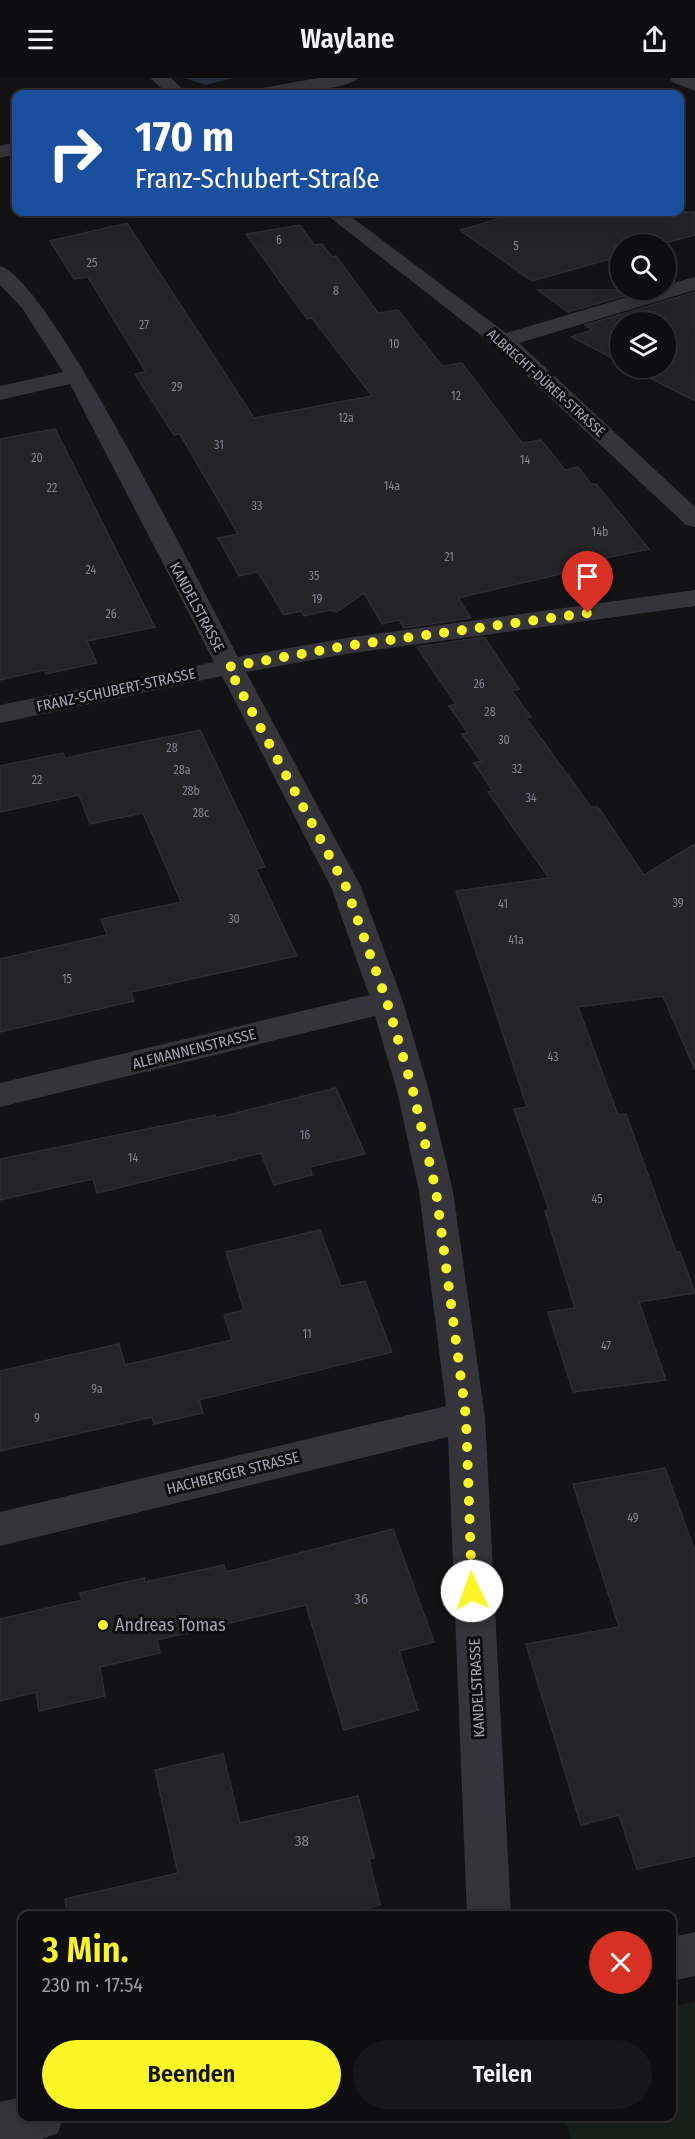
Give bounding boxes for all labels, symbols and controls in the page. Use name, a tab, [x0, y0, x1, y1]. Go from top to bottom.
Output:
icon: menu	[24, 23, 57, 56]
text: Waylane	[301, 23, 394, 55]
icon: share	[638, 23, 671, 56]
text: 170 m	[135, 112, 234, 162]
icon: right	[36, 114, 114, 192]
text: Franz-Schubert-Straße	[135, 163, 380, 195]
house number: 6	[276, 233, 282, 247]
map controls	[610, 234, 676, 378]
button: search	[610, 234, 676, 300]
house number: 5	[513, 239, 519, 253]
house number: 25	[87, 256, 98, 270]
house number: 8	[333, 284, 339, 298]
button: layers	[610, 312, 676, 378]
house number: 27	[139, 318, 149, 332]
street label: ALBRECHT-DÜRER-STRASSE	[484, 325, 609, 441]
house number: 10	[389, 337, 399, 351]
house number: 29	[171, 380, 183, 394]
house number: 12	[451, 389, 461, 403]
house number: 12a	[338, 411, 354, 425]
house number: 31	[214, 438, 224, 452]
house number: 20	[31, 451, 43, 465]
house number: 14	[520, 453, 530, 467]
house number: 14a	[384, 479, 400, 493]
house number: 22	[47, 481, 57, 495]
house number: 33	[252, 499, 262, 513]
house number: 14b	[592, 525, 608, 539]
house number: 21	[444, 550, 454, 564]
pin	[562, 551, 613, 613]
street label: KANDELSTRASSE	[166, 559, 228, 655]
icon: arrive	[571, 560, 604, 593]
house number: 24	[86, 563, 97, 577]
house number: 35	[309, 569, 320, 583]
house number: 19	[312, 592, 322, 606]
house number: 26	[105, 607, 117, 621]
street label: FRANZ-SCHUBERT-STRASSE	[35, 664, 197, 716]
house number: 26	[473, 677, 485, 691]
house number: 28	[484, 705, 496, 719]
house number: 30	[498, 733, 510, 747]
house number: 28	[166, 741, 178, 755]
house number: 32	[512, 762, 522, 776]
house number: 28a	[173, 763, 191, 777]
house number: 22	[32, 773, 42, 787]
house number: 28b	[182, 784, 200, 798]
house number: 34	[525, 791, 537, 805]
house number: 28c	[193, 806, 209, 820]
house number: 39	[672, 896, 684, 910]
house number: 41	[498, 897, 508, 911]
house number: 30	[228, 912, 240, 926]
house number: 41a	[508, 933, 524, 947]
house number: 15	[62, 972, 73, 986]
street label: ALEMANNENSTRASSE	[131, 1025, 257, 1073]
house number: 43	[547, 1050, 559, 1064]
house number: 16	[300, 1128, 310, 1142]
house number: 14	[128, 1151, 138, 1165]
house number: 45	[591, 1192, 603, 1206]
house number: 11	[302, 1327, 312, 1341]
house number: 47	[601, 1339, 611, 1353]
house number: 9a	[91, 1382, 103, 1396]
house number: 9	[34, 1411, 40, 1425]
street label: HACHBERGER STRASSE	[165, 1448, 301, 1498]
house number: 49	[627, 1511, 639, 1525]
position arrow	[440, 1559, 504, 1623]
house number: 36	[354, 1590, 368, 1608]
place label: Andreas Tomas	[115, 1614, 226, 1636]
marker: Andreas Tomas	[96, 1618, 110, 1632]
street label: KANDELSTRASSE	[465, 1638, 489, 1738]
house number: 38	[295, 1832, 309, 1850]
text: 3 Min.	[42, 1928, 129, 1972]
button: close	[589, 1931, 652, 1994]
text: 230 m · 17:54	[42, 1973, 143, 1997]
button: Beenden	[42, 2040, 341, 2109]
button: Teilen	[353, 2040, 652, 2109]

